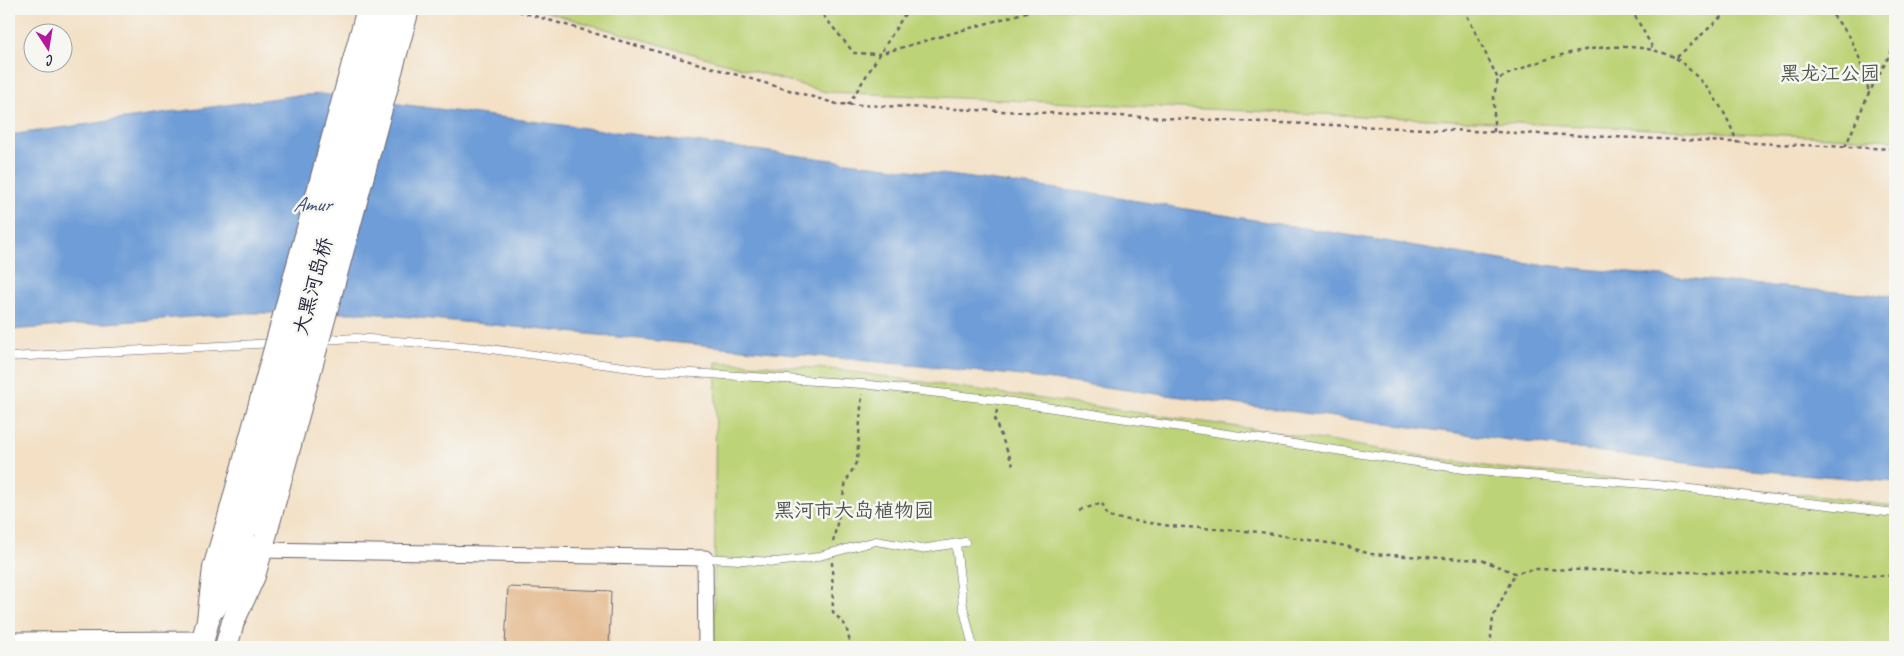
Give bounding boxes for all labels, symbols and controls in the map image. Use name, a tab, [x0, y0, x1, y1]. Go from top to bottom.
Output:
north arrow	[22, 22, 72, 72]
text: С	[43, 51, 56, 70]
park label: 黑龙江公园	[1780, 61, 1880, 86]
water label: Amur	[293, 191, 334, 217]
street label: 大黑河岛桥	[288, 234, 338, 338]
park label: 黑河市大岛植物园	[774, 498, 934, 523]

